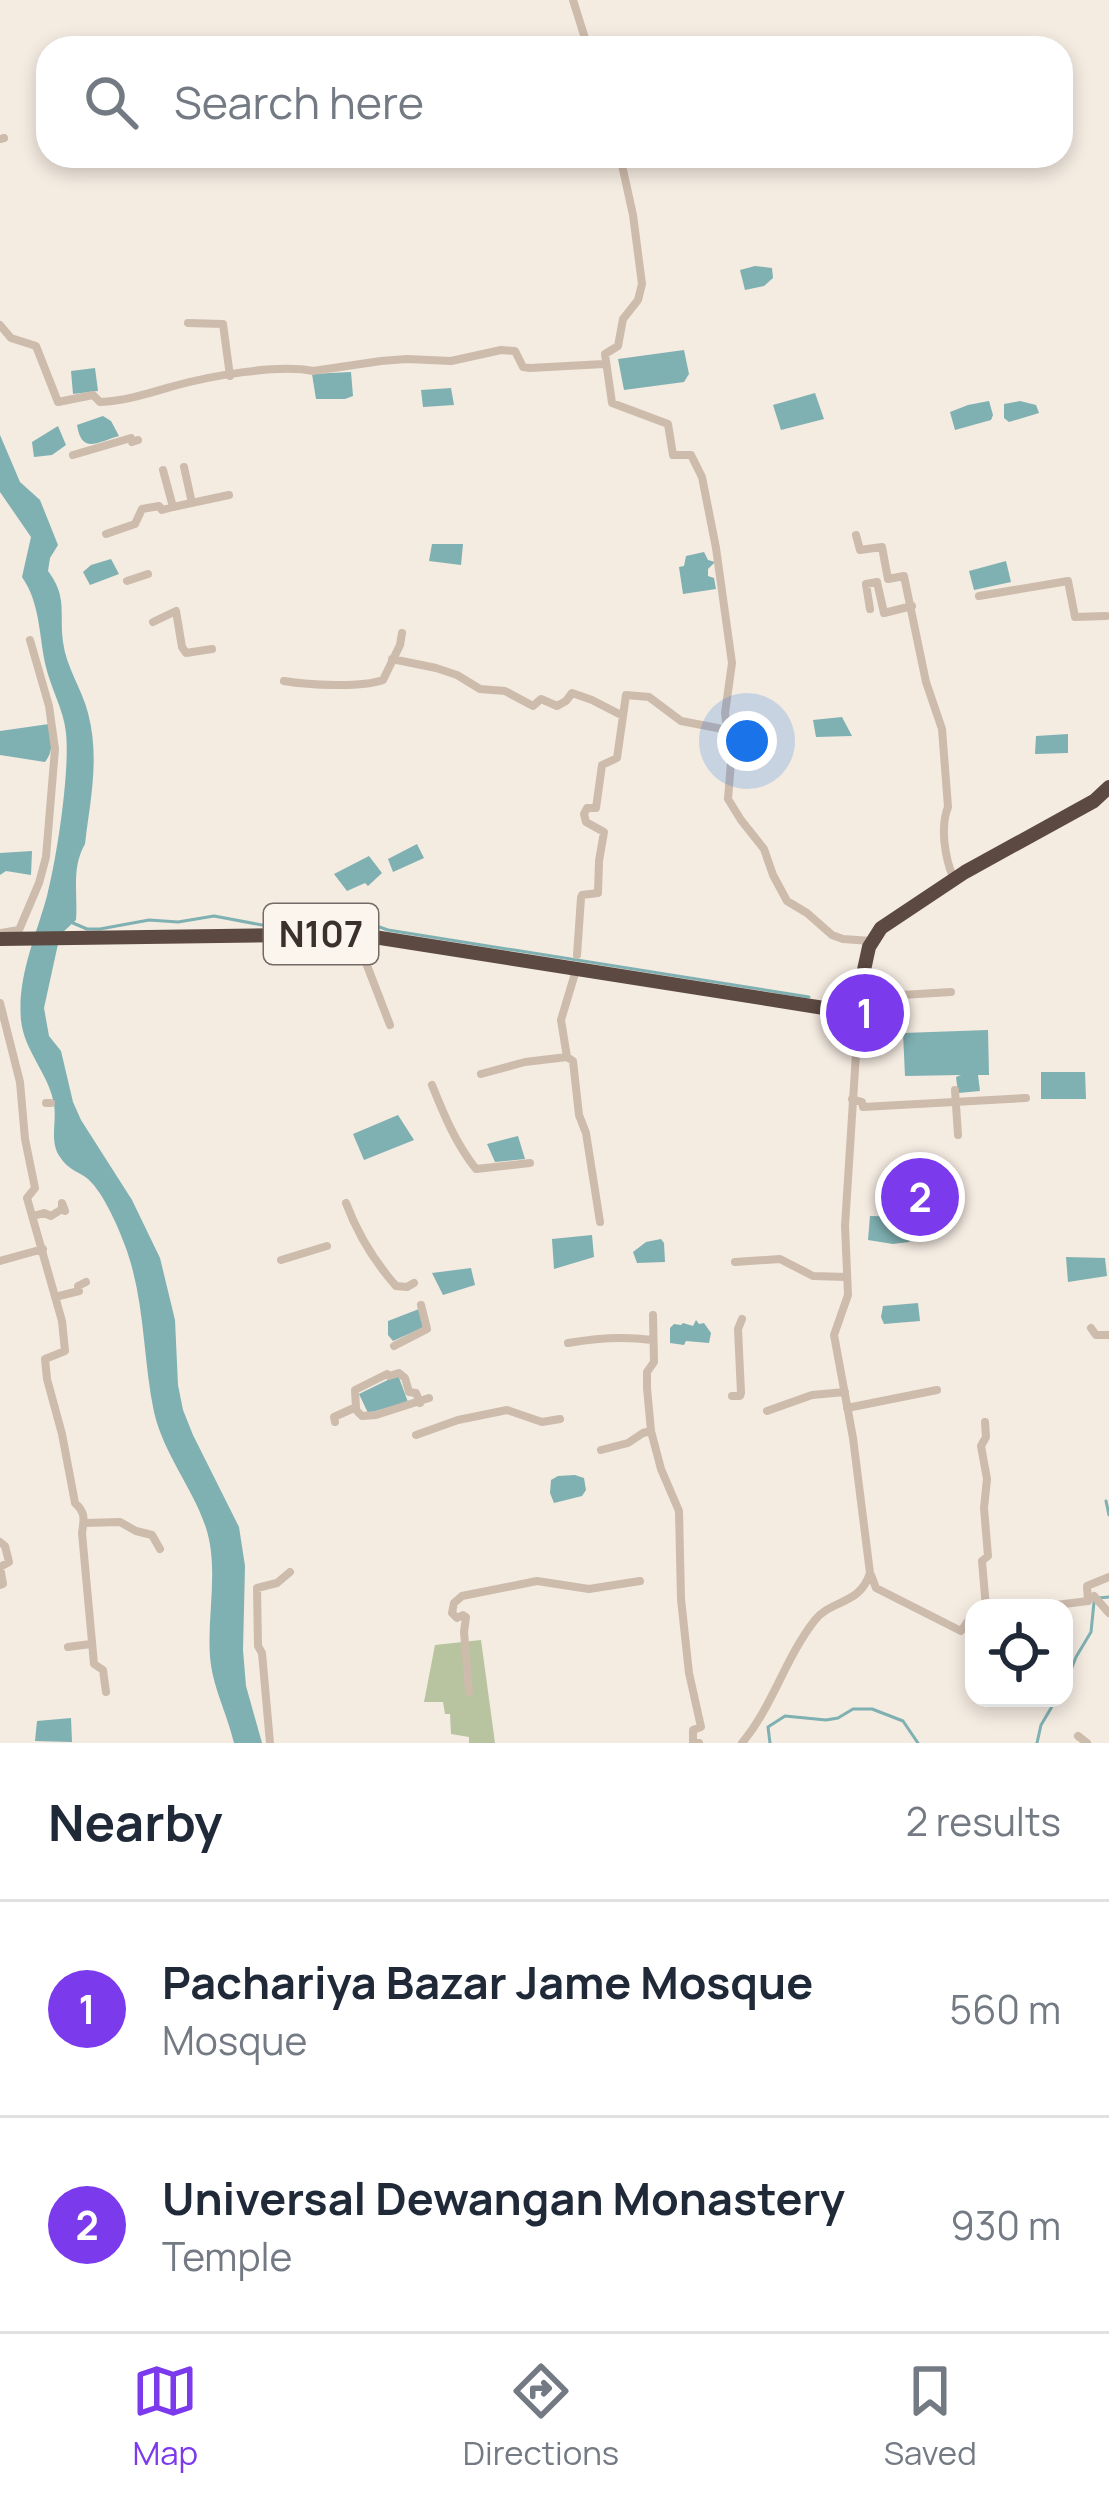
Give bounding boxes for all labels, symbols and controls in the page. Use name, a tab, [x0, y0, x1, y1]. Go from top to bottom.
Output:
search box	[36, 36, 1073, 168]
icon: search	[78, 69, 144, 135]
text: Search here	[174, 71, 424, 133]
your location	[717, 711, 777, 771]
road number: N107	[264, 904, 378, 964]
pin: 1	[826, 968, 904, 1058]
pin: 2	[881, 1152, 959, 1242]
map controls	[965, 1599, 1073, 1707]
button: locate	[965, 1599, 1073, 1707]
text: Nearby	[48, 1787, 223, 1856]
text: 2 results	[906, 1794, 1061, 1848]
text: Pachariya Bazar Jame Mosque	[162, 1951, 813, 2013]
text: 1	[78, 1982, 96, 2036]
text: 560 m	[950, 1982, 1061, 2036]
text: Mosque	[162, 2013, 307, 2067]
text: Universal Dewangan Monastery	[162, 2167, 845, 2229]
text: 2	[75, 2198, 99, 2252]
text: 930 m	[951, 2198, 1061, 2252]
text: Temple	[162, 2229, 292, 2283]
tab: Map	[132, 2358, 198, 2475]
tab: Directions	[463, 2358, 619, 2475]
tab: Saved	[884, 2358, 977, 2475]

